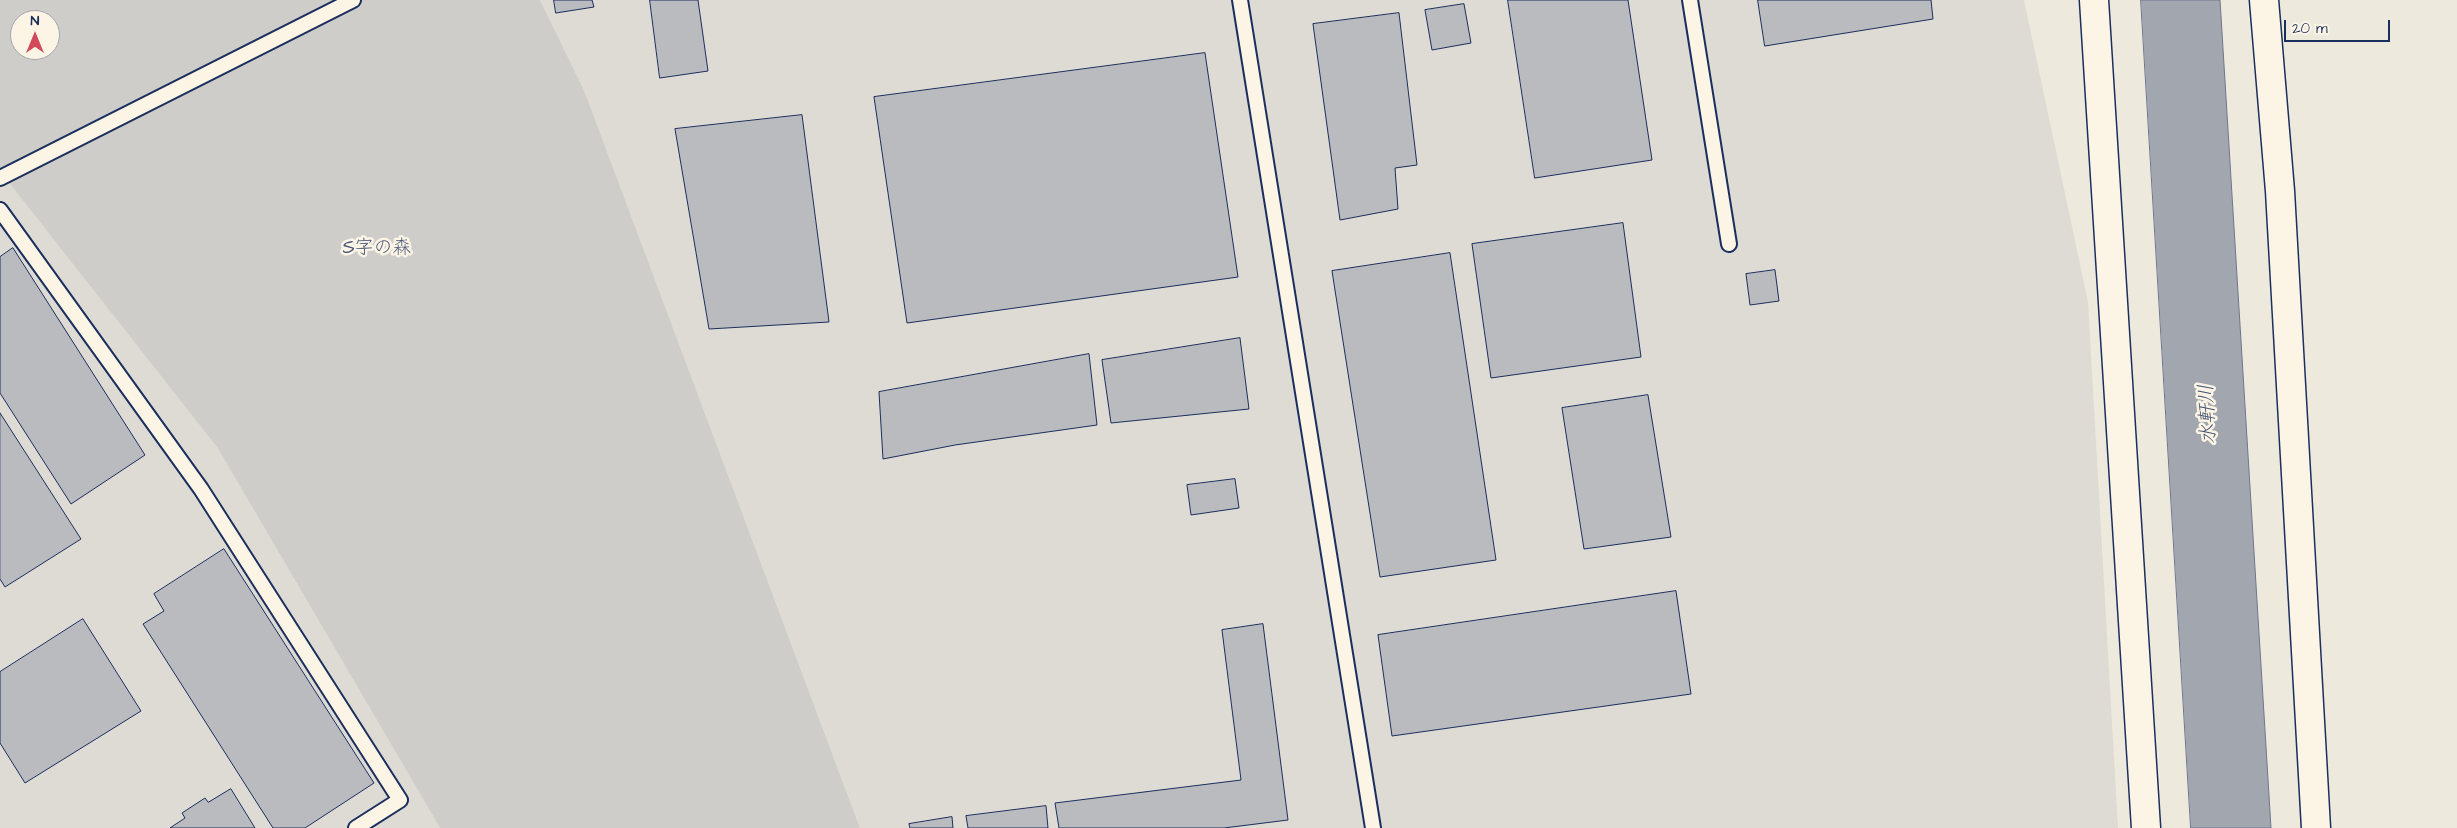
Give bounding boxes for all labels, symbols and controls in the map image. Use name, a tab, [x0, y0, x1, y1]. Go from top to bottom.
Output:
north arrow	[10, 10, 60, 60]
scale bar	[2287, 10, 2393, 42]
text: N	[31, 11, 39, 31]
text: 20 m	[2292, 18, 2328, 39]
park label: S字の森	[342, 238, 412, 260]
water label: 水軒川	[2195, 383, 2223, 445]

